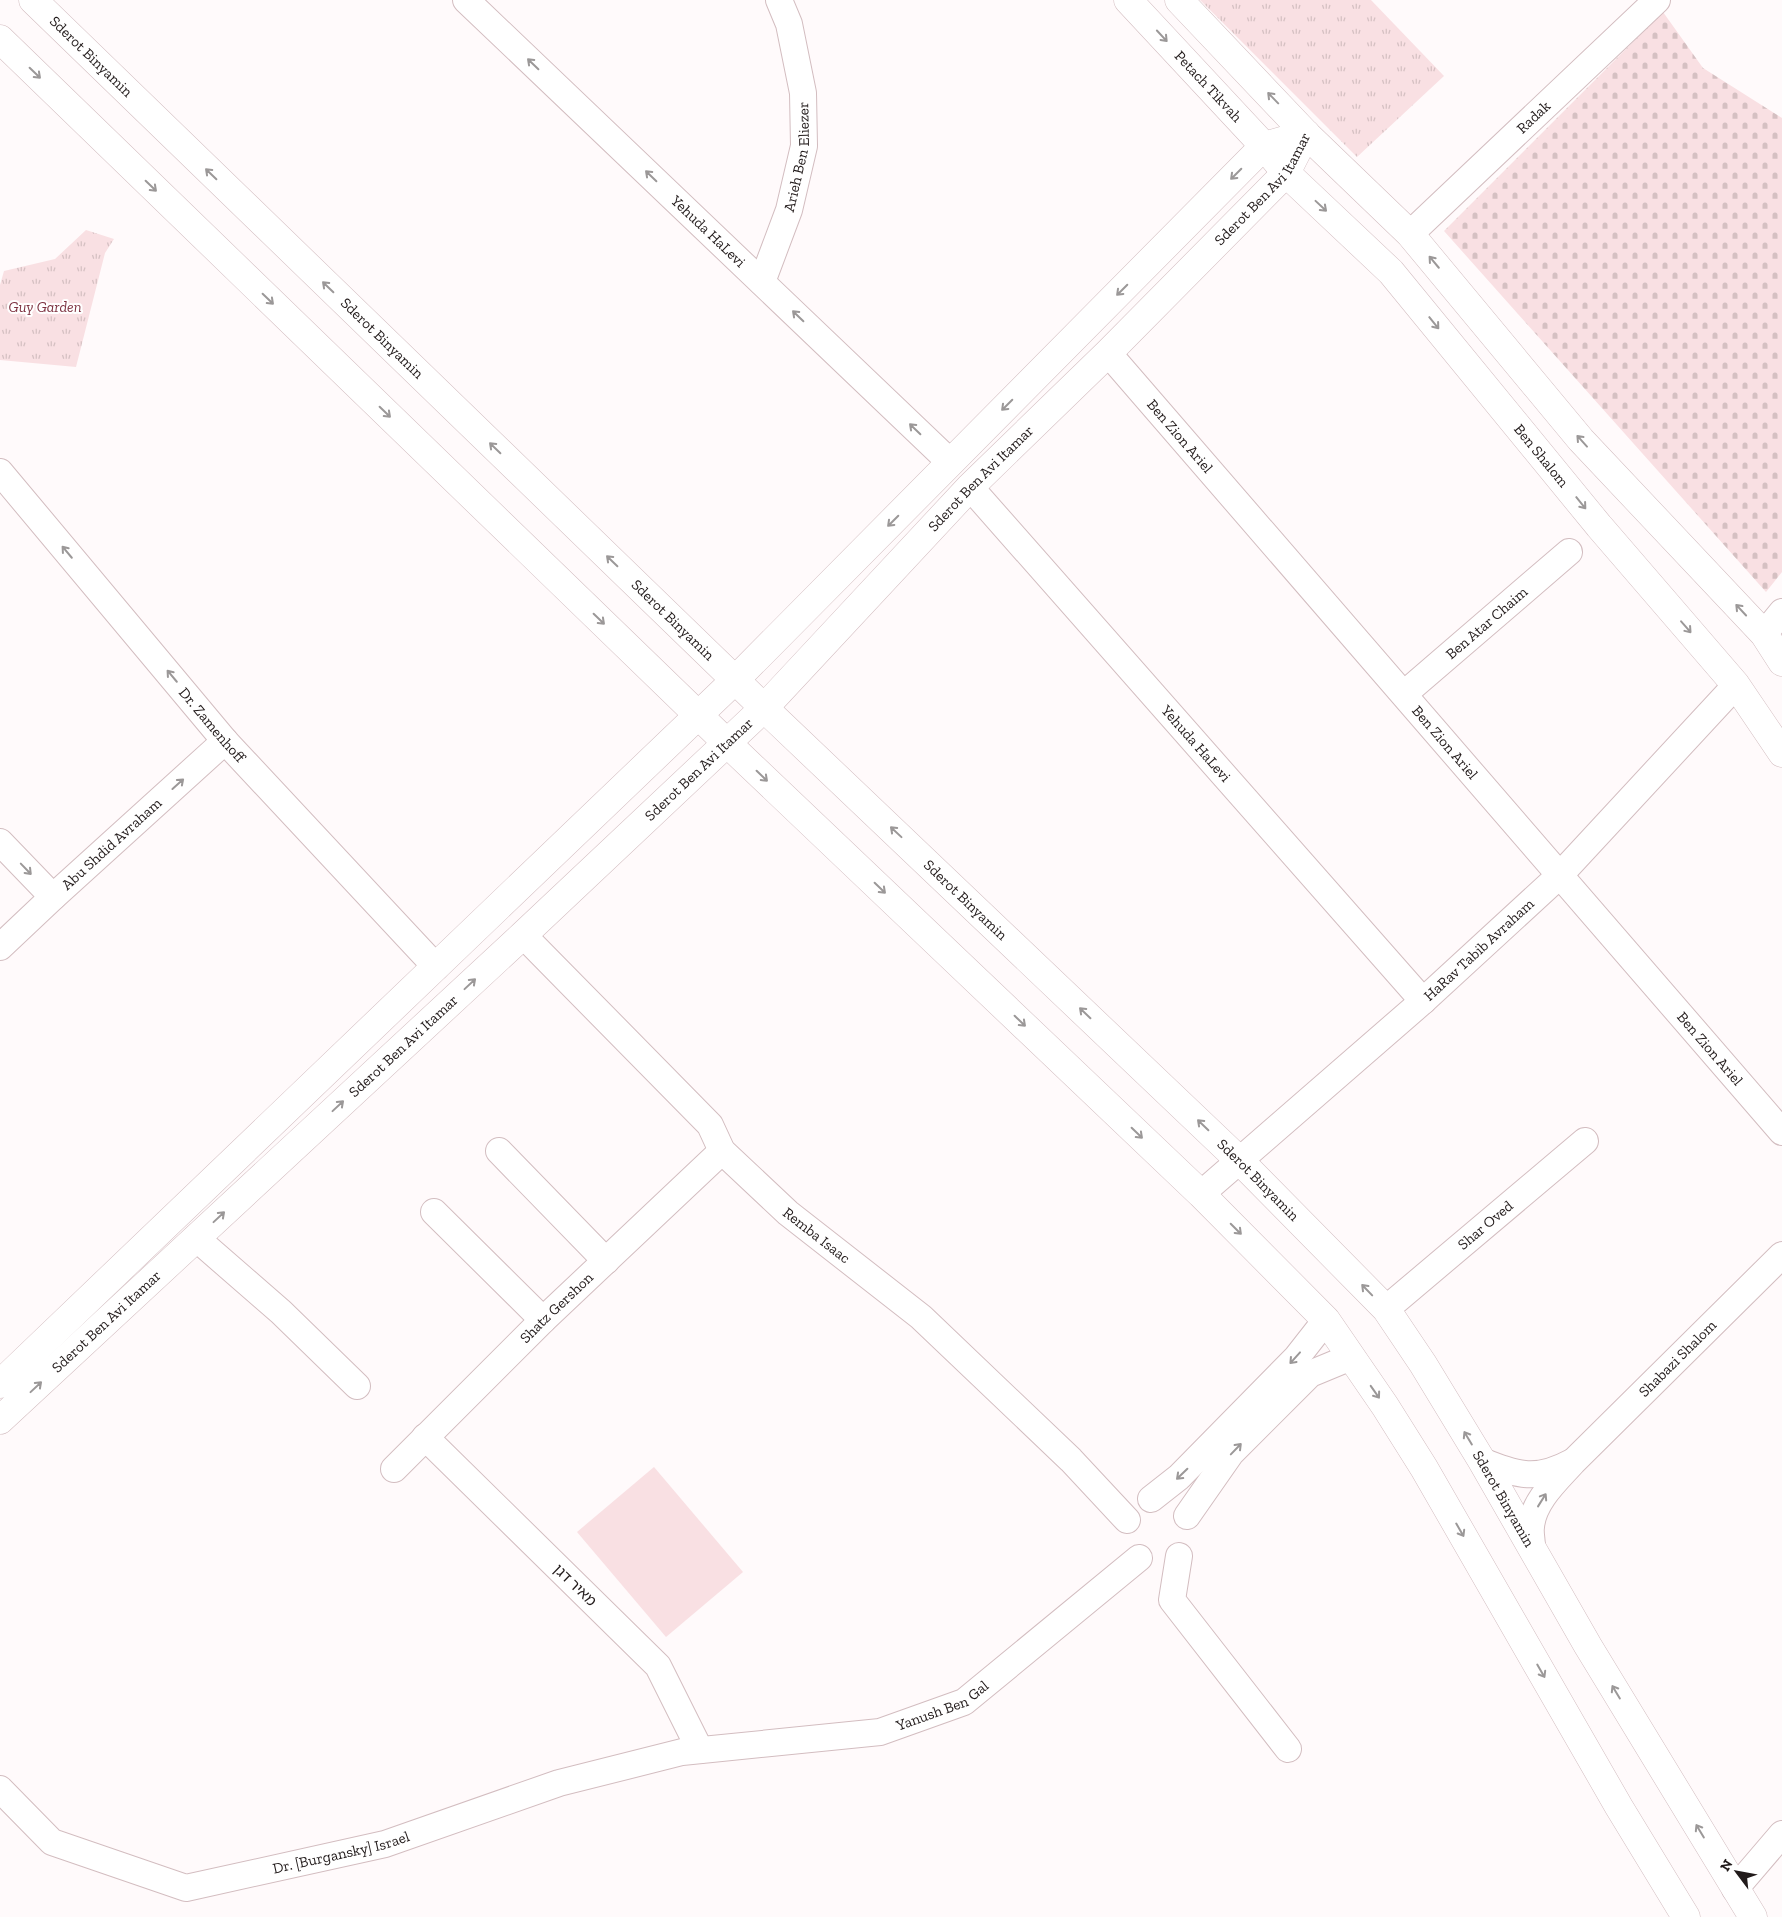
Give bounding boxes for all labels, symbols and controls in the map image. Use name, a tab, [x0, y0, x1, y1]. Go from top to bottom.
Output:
street label: Sderot Binyamin	[46, 12, 137, 101]
one-way arrow	[1156, 29, 1168, 42]
street label: Petach Tikvah	[1171, 47, 1246, 126]
one-way arrow	[527, 58, 539, 70]
one-way arrow	[29, 67, 41, 79]
one-way arrow	[1267, 92, 1279, 105]
street label: Radak	[1513, 97, 1554, 137]
street label: Arieh Ben Eliezer	[780, 102, 813, 214]
street label: Sderot Ben Avi Itamar	[1211, 130, 1314, 249]
one-way arrow	[205, 168, 217, 180]
one-way arrow	[1230, 168, 1242, 180]
one-way arrow	[644, 170, 657, 182]
one-way arrow	[145, 180, 157, 192]
street label: Yehuda HaLevi	[667, 191, 749, 271]
one-way arrow	[1315, 200, 1328, 212]
one-way arrow	[1428, 256, 1439, 269]
one-way arrow	[322, 281, 334, 293]
one-way arrow	[1116, 283, 1128, 296]
one-way arrow	[262, 293, 274, 305]
street label: Sderot Binyamin	[337, 294, 428, 383]
park label: Guy Garden	[9, 298, 82, 316]
one-way arrow	[792, 310, 804, 322]
one-way arrow	[1428, 317, 1439, 330]
street label: Ben Zion Ariel	[1143, 396, 1217, 477]
one-way arrow	[1001, 399, 1013, 411]
one-way arrow	[379, 406, 391, 418]
street label: Ben Shalom	[1510, 420, 1573, 491]
street label: Sderot Ben Avi Itamar	[924, 422, 1037, 535]
one-way arrow	[909, 423, 922, 435]
one-way arrow	[1576, 434, 1588, 447]
one-way arrow	[489, 442, 501, 454]
one-way arrow	[1575, 496, 1586, 509]
one-way arrow	[887, 514, 899, 527]
one-way arrow	[62, 545, 73, 558]
one-way arrow	[606, 555, 618, 567]
street label: Sderot Binyamin	[628, 576, 719, 664]
street label: Ben Atar Chaim	[1442, 583, 1531, 663]
one-way arrow	[1735, 604, 1747, 617]
one-way arrow	[593, 612, 605, 624]
one-way arrow	[1681, 620, 1692, 633]
one-way arrow	[166, 670, 177, 683]
street label: Dr. Zamenhoff	[175, 684, 250, 767]
street label: Yehuda HaLevi	[1157, 701, 1235, 786]
street label: Ben Zion Ariel	[1408, 702, 1482, 783]
street label: Sderot Ben Avi Itamar	[641, 714, 757, 825]
one-way arrow	[756, 770, 768, 782]
one-way arrow	[171, 778, 184, 790]
street label: Abu Shdid Avraham	[58, 794, 165, 894]
one-way arrow	[890, 826, 902, 838]
street label: Sderot Binyamin	[920, 856, 1011, 944]
one-way arrow	[20, 863, 32, 875]
one-way arrow	[874, 882, 886, 894]
street label: HaRav Tabib Avraham	[1420, 895, 1538, 1005]
one-way arrow	[464, 978, 477, 990]
street label: Sderot Ben Avi Itamar	[345, 991, 462, 1101]
one-way arrow	[1079, 1007, 1092, 1019]
street label: Ben Zion Ariel	[1673, 1008, 1747, 1089]
one-way arrow	[1013, 1015, 1026, 1027]
one-way arrow	[332, 1100, 345, 1112]
one-way arrow	[1196, 1119, 1209, 1131]
one-way arrow	[1131, 1127, 1144, 1139]
street label: Sderot Binyamin	[1213, 1135, 1303, 1225]
street label: Shar Oved	[1454, 1196, 1517, 1254]
street label: Remba Isaac	[779, 1203, 854, 1267]
one-way arrow	[213, 1211, 226, 1223]
one-way arrow	[1230, 1223, 1242, 1235]
street label: Sderot Ben Avi Itamar	[48, 1266, 165, 1376]
street label: Shatz Gershon	[516, 1268, 597, 1347]
one-way arrow	[1361, 1283, 1373, 1296]
street label: Shabazi Shalom	[1635, 1316, 1720, 1401]
one-way arrow	[1289, 1352, 1301, 1365]
one-way arrow	[29, 1381, 42, 1393]
one-way arrow	[1370, 1384, 1380, 1398]
one-way arrow	[1463, 1431, 1473, 1445]
one-way arrow	[1230, 1442, 1242, 1455]
street label: Sderot Binyamin	[1469, 1447, 1539, 1551]
one-way arrow	[1175, 1468, 1188, 1480]
one-way arrow	[1537, 1494, 1547, 1508]
one-way arrow	[1455, 1523, 1465, 1537]
street label: מאיר דגן	[550, 1560, 600, 1610]
one-way arrow	[1536, 1663, 1546, 1678]
street label: Yanush Ben Gal	[893, 1677, 992, 1735]
one-way arrow	[1610, 1685, 1620, 1699]
one-way arrow	[1694, 1824, 1704, 1838]
street label: Dr. [Burgansky] Israel	[271, 1827, 412, 1878]
north arrow	[1712, 1847, 1762, 1897]
text: N	[1716, 1856, 1737, 1874]

